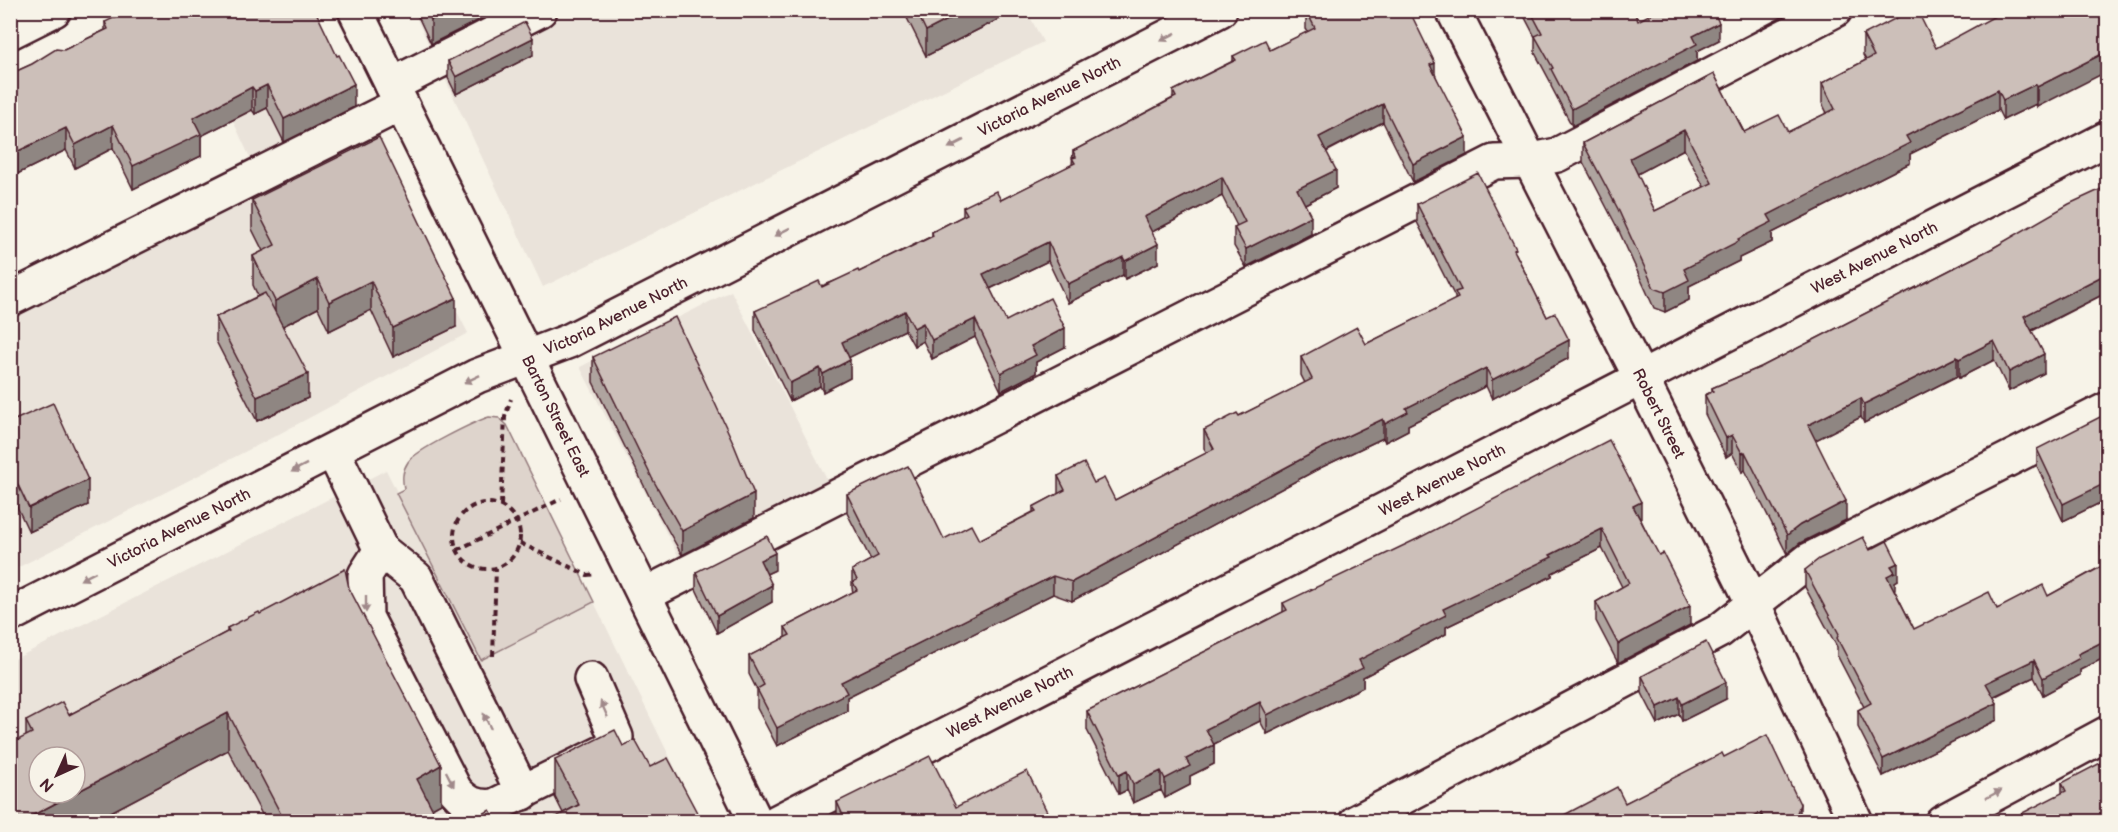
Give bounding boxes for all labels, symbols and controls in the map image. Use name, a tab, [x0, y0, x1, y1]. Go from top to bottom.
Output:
one-way arrow	[1159, 32, 1176, 42]
street label: Victoria Avenue North	[975, 52, 1124, 141]
one-way arrow	[947, 139, 964, 149]
street label: West Avenue North	[1808, 218, 1941, 298]
one-way arrow	[773, 227, 790, 237]
street label: Victoria Avenue North	[541, 273, 691, 359]
street label: Barton Street East	[518, 352, 594, 480]
street label: Robert Street	[1628, 366, 1689, 462]
one-way arrow	[464, 374, 481, 384]
street label: West Avenue North	[1376, 440, 1509, 520]
one-way arrow	[290, 463, 307, 473]
street label: Victoria Avenue North	[105, 484, 254, 573]
one-way arrow	[79, 571, 96, 581]
one-way arrow	[361, 595, 371, 614]
street label: West Avenue North	[944, 662, 1076, 743]
one-way arrow	[600, 700, 609, 717]
one-way arrow	[483, 713, 492, 730]
north arrow	[27, 745, 87, 805]
one-way arrow	[445, 770, 454, 787]
text: N	[36, 774, 58, 796]
one-way arrow	[1986, 789, 2003, 799]

